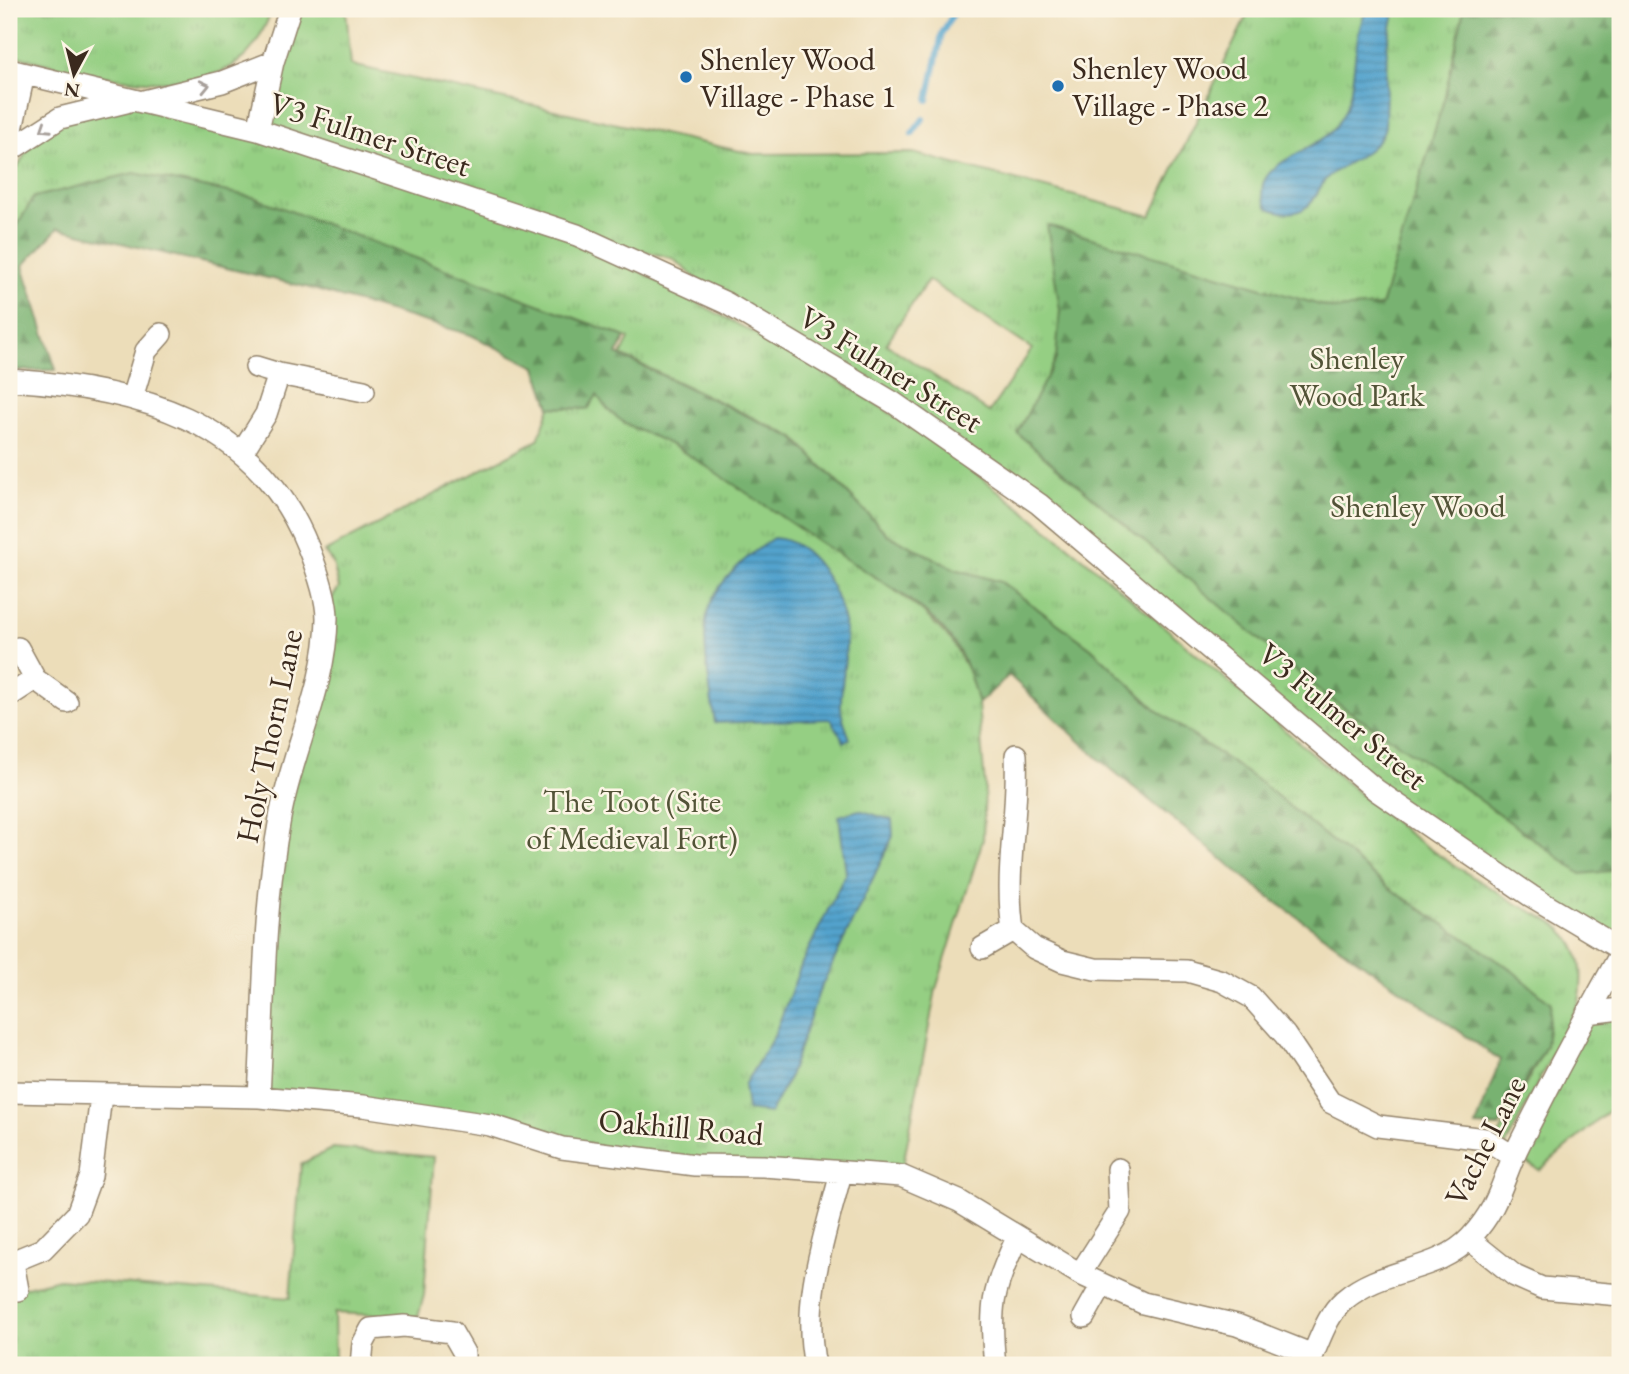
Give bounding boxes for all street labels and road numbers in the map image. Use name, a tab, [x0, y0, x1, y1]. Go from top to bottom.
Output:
street label: V3 Fulmer Street	[264, 82, 476, 186]
street label: V3 Fulmer Street	[791, 296, 991, 442]
street label: Holy Thorn Lane	[226, 625, 312, 847]
street label: V3 Fulmer Street	[1249, 633, 1437, 799]
street label: Vache Lane	[1434, 1069, 1536, 1213]
street label: Oakhill Road	[597, 1099, 766, 1155]

